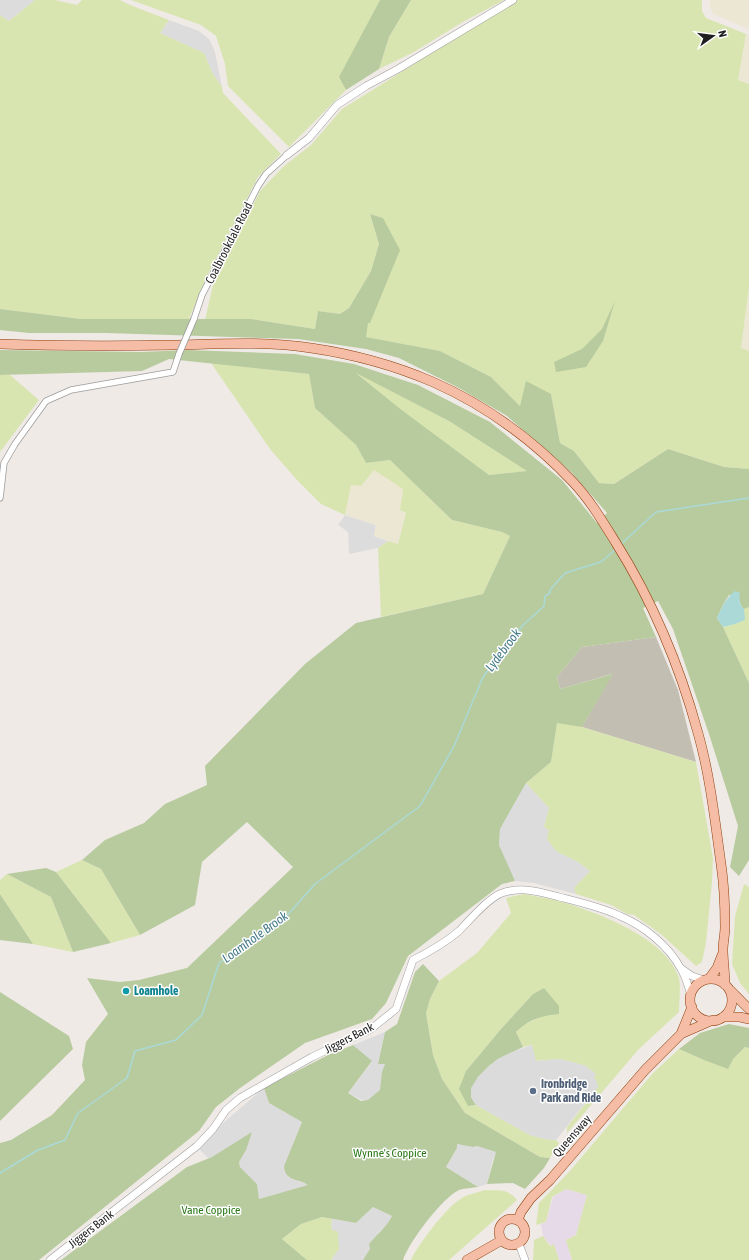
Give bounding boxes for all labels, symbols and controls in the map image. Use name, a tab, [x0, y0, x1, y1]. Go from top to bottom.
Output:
north arrow	[693, 16, 733, 56]
text: N	[716, 29, 729, 38]
street label: Coalbrookdale Road	[202, 200, 256, 286]
water label: Lydebrook	[482, 626, 524, 674]
water label: Loamhole Brook	[219, 908, 291, 966]
place label: Loamhole	[134, 984, 179, 998]
marker: Loamhole	[121, 986, 131, 996]
street label: Jiggers Bank	[322, 1019, 377, 1056]
place label: Ironbridge Park and Ride	[541, 1077, 602, 1105]
marker: Ironbridge Park and Ride	[528, 1086, 538, 1096]
street label: Queensway	[550, 1112, 594, 1160]
park label: Wynne's Coppice	[353, 1146, 427, 1160]
park label: Vane Coppice	[181, 1203, 241, 1217]
street label: Jiggers Bank	[66, 1207, 117, 1251]

